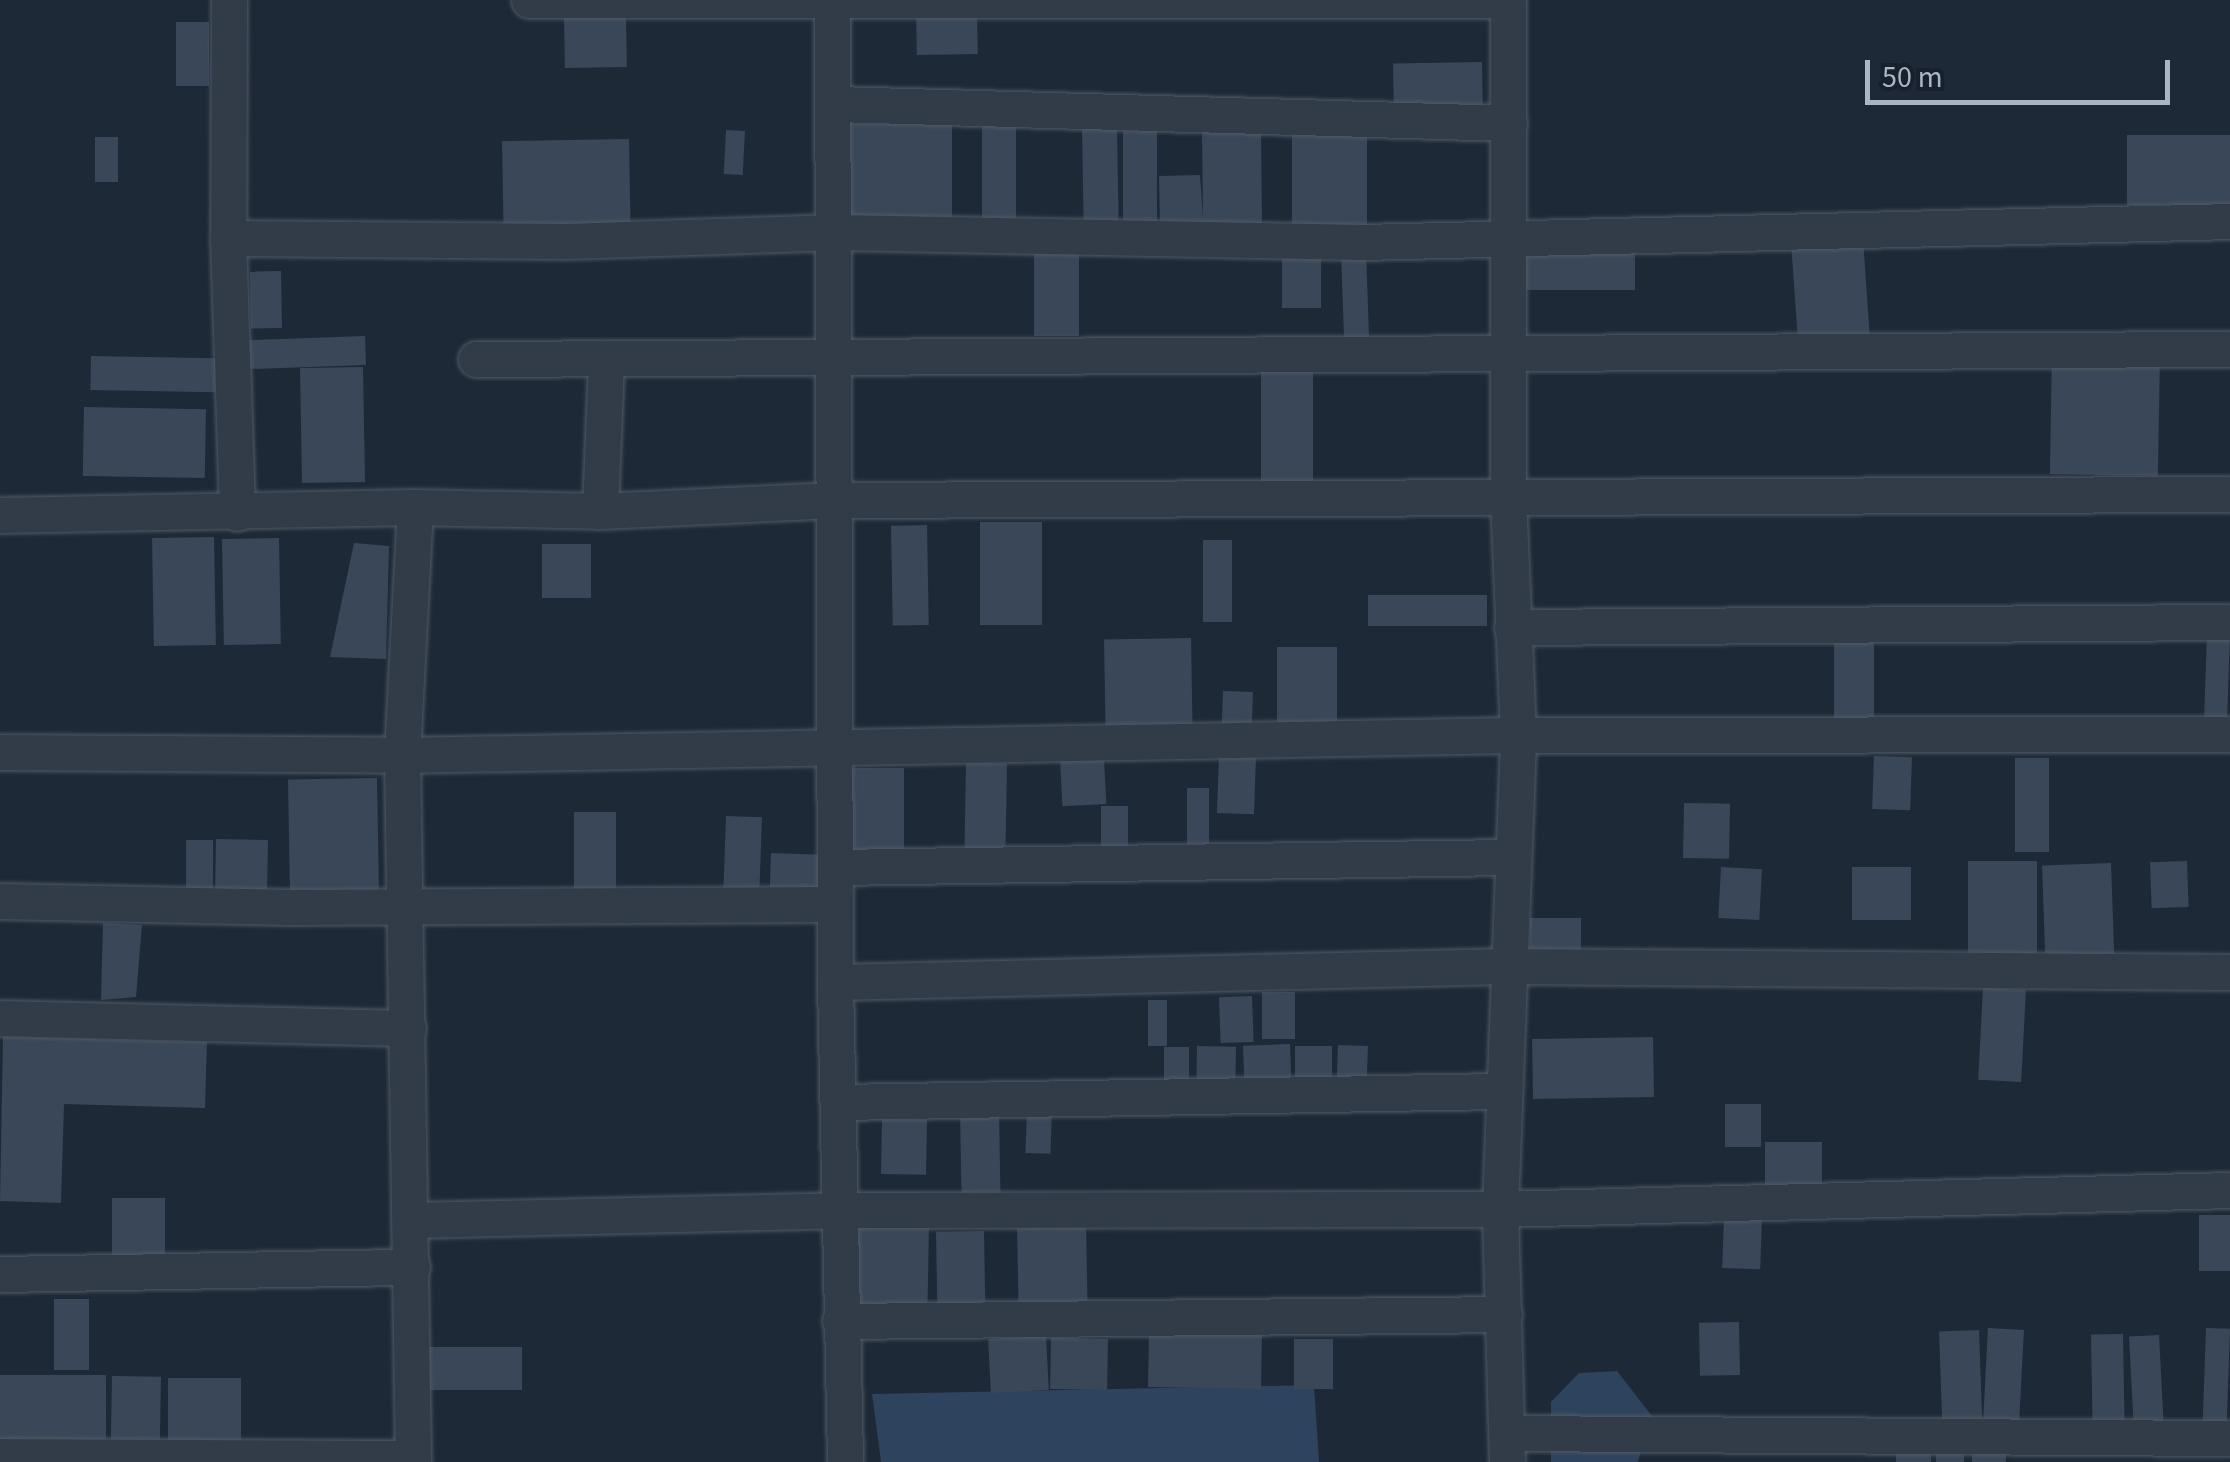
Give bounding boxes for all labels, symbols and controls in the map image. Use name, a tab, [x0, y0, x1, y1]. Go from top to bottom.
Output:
scale bar	[1870, 40, 2175, 102]
text: 50 m	[1882, 56, 1943, 99]

